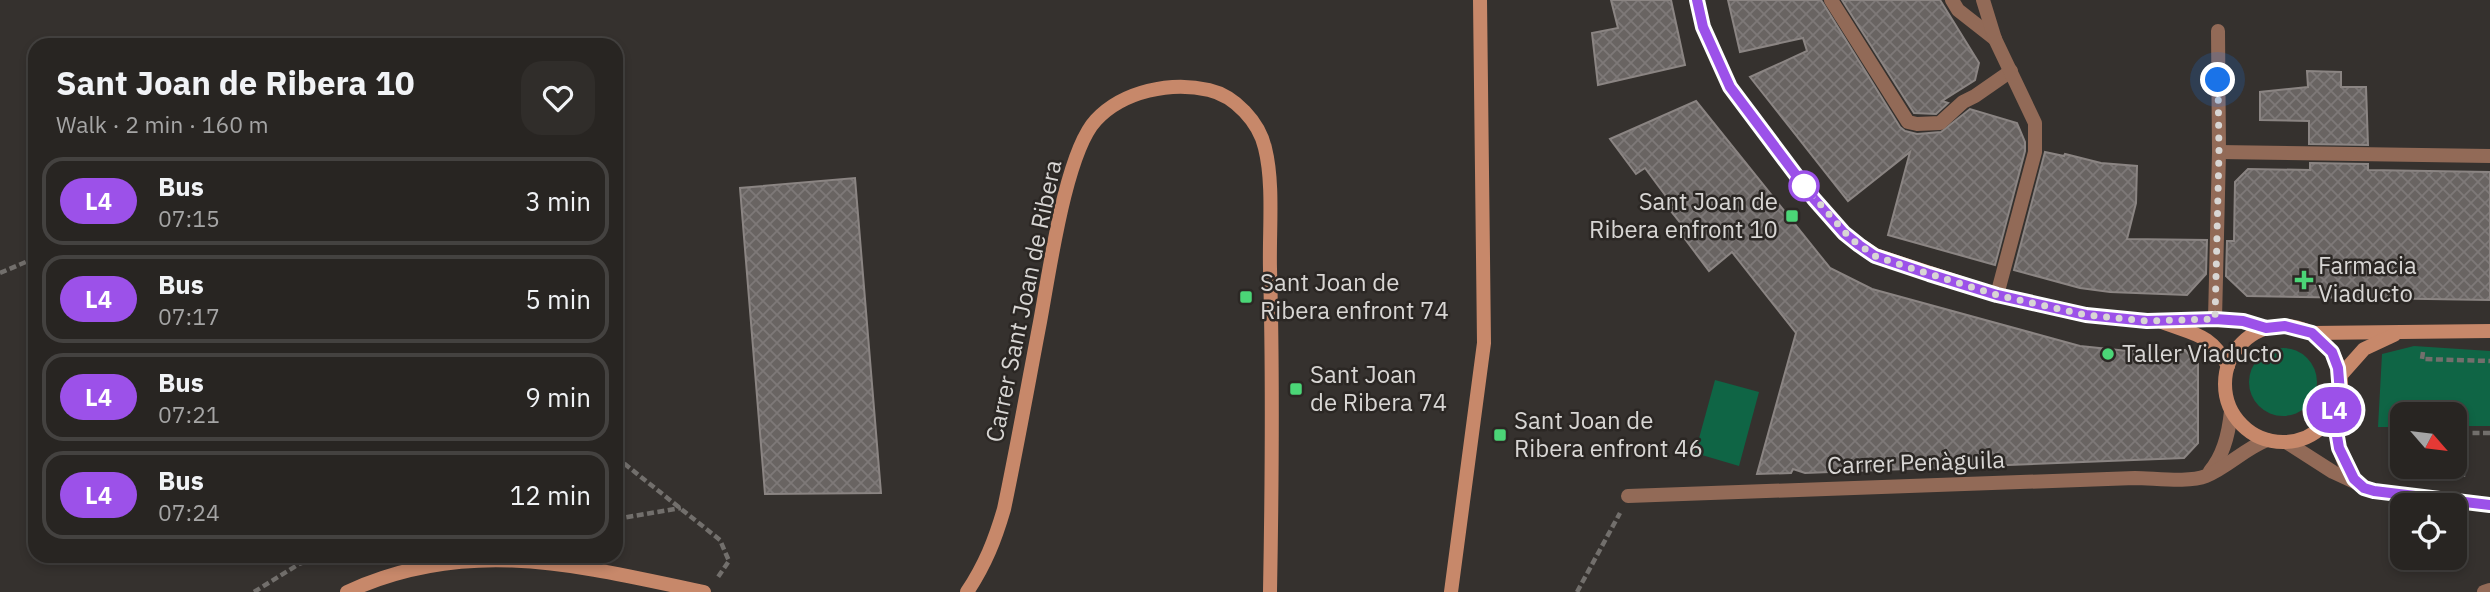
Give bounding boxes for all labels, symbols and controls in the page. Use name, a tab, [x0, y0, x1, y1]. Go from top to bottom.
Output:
text: Sant Joan de Ribera 10	[56, 61, 414, 104]
button: heart	[521, 61, 595, 135]
your location	[2200, 62, 2235, 97]
text: Walk · 2 min · 160 m	[56, 109, 269, 139]
street label: Carrer Sant Joan de Ribera	[977, 156, 1069, 445]
text: Bus	[158, 169, 204, 203]
unlabelled marker	[1789, 171, 1819, 201]
text: 3 min	[525, 184, 591, 218]
text: L4	[85, 185, 112, 217]
place label: Sant Joan de Ribera enfront 10	[1589, 185, 1778, 245]
text: 07:15	[158, 203, 220, 233]
marker: Sant Joan de Ribera enfront 10	[1784, 208, 1800, 224]
place label: Farmacia Viaducto	[2318, 249, 2417, 309]
place label: Sant Joan de Ribera enfront 74	[1260, 266, 1449, 326]
text: Bus	[158, 267, 204, 301]
marker: Farmacia Viaducto	[2296, 272, 2312, 288]
text: 5 min	[525, 282, 591, 316]
text: L4	[85, 283, 112, 315]
marker: Sant Joan de Ribera enfront 74	[1238, 289, 1254, 305]
text: 07:17	[158, 301, 220, 331]
place label: Taller Viaducto	[2122, 337, 2282, 369]
marker: Taller Viaducto	[2100, 346, 2116, 362]
place label: Sant Joan de Ribera 74	[1310, 358, 1447, 418]
text: Bus	[158, 365, 204, 399]
text: 9 min	[525, 380, 591, 414]
text: L4	[85, 381, 112, 413]
marker: Sant Joan de Ribera 74	[1288, 381, 1304, 397]
line badge: L4	[2302, 387, 2366, 433]
text: L4	[2320, 394, 2348, 426]
text: 07:21	[158, 399, 220, 429]
north arrow	[2390, 402, 2468, 480]
map controls	[2390, 402, 2467, 570]
place label: Sant Joan de Ribera enfront 46	[1514, 404, 1703, 464]
marker: Sant Joan de Ribera enfront 46	[1492, 427, 1508, 443]
street label: Carrer Penàguila	[1826, 443, 2006, 481]
text: Bus	[158, 463, 204, 497]
text: 12 min	[510, 478, 591, 512]
text: L4	[85, 479, 112, 511]
button: locate	[2390, 493, 2467, 570]
text: 07:24	[158, 497, 220, 527]

